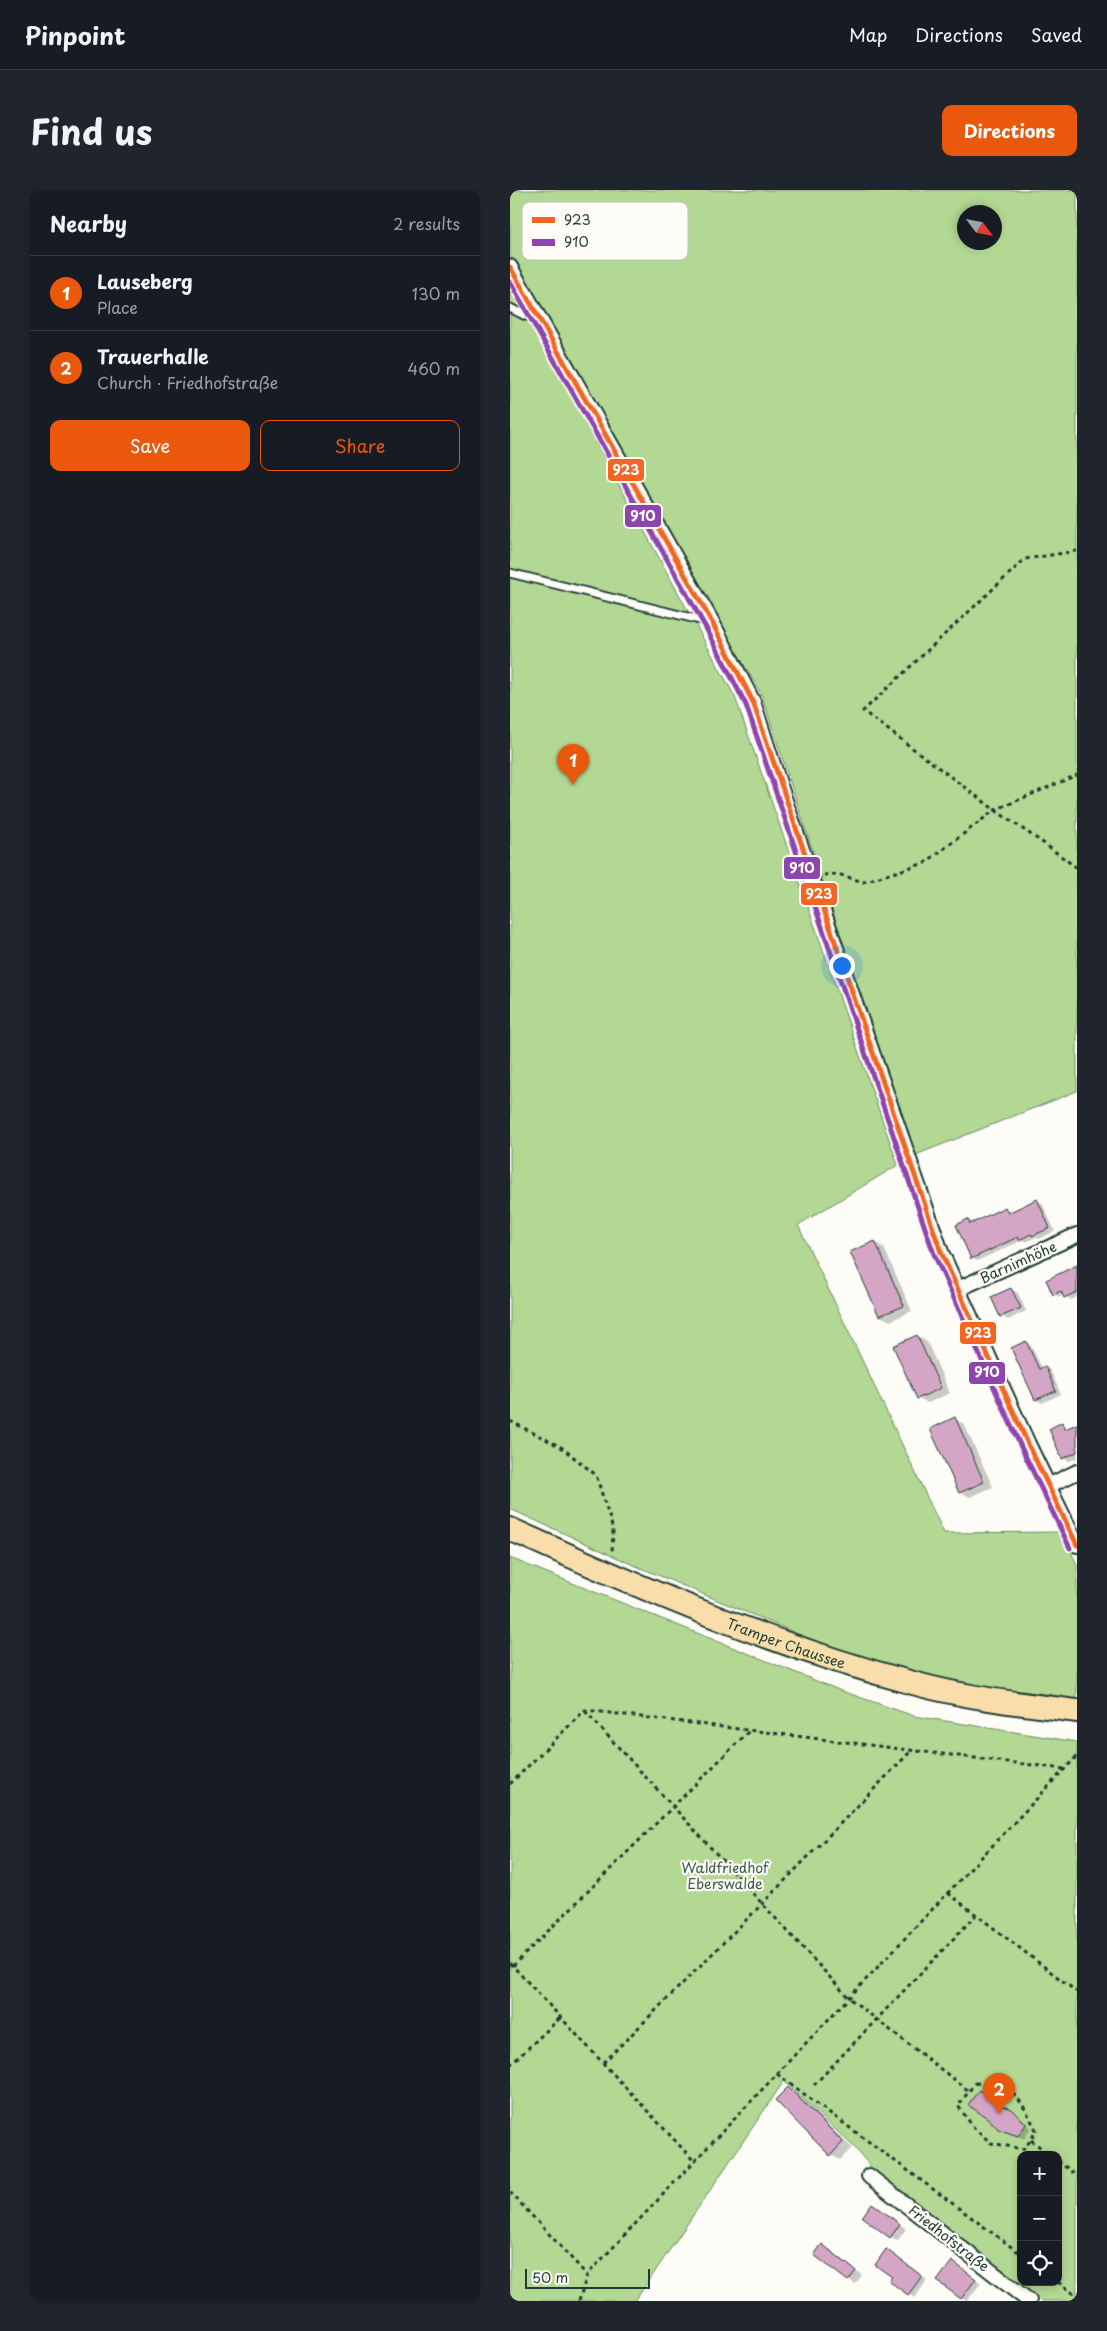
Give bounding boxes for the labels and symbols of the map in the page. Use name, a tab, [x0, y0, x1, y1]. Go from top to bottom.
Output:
legend	[522, 202, 688, 260]
north arrow	[957, 205, 1002, 250]
text: 923	[564, 209, 591, 230]
text: 910	[564, 231, 589, 252]
line badge: 923	[607, 458, 645, 482]
text: 923	[613, 459, 639, 480]
line badge: 910	[624, 504, 662, 528]
text: 910	[630, 505, 656, 526]
pin: 1	[557, 744, 589, 785]
line badge: 910	[783, 856, 821, 880]
text: 910	[789, 857, 815, 878]
line badge: 923	[800, 882, 838, 906]
text: 923	[806, 883, 832, 904]
your location	[829, 953, 855, 979]
street label: Barnimhöhe	[976, 1236, 1060, 1288]
line badge: 923	[959, 1321, 997, 1345]
text: 923	[965, 1322, 991, 1343]
line badge: 910	[968, 1361, 1006, 1385]
text: 910	[974, 1361, 1000, 1382]
street label: Tramper Chaussee	[724, 1612, 849, 1673]
park label: Waldfriedhof Eberswalde	[681, 1857, 770, 1894]
pin: 2	[983, 2073, 1015, 2114]
street label: Friedhofstraße	[904, 2200, 994, 2276]
scale bar	[525, 2266, 650, 2289]

